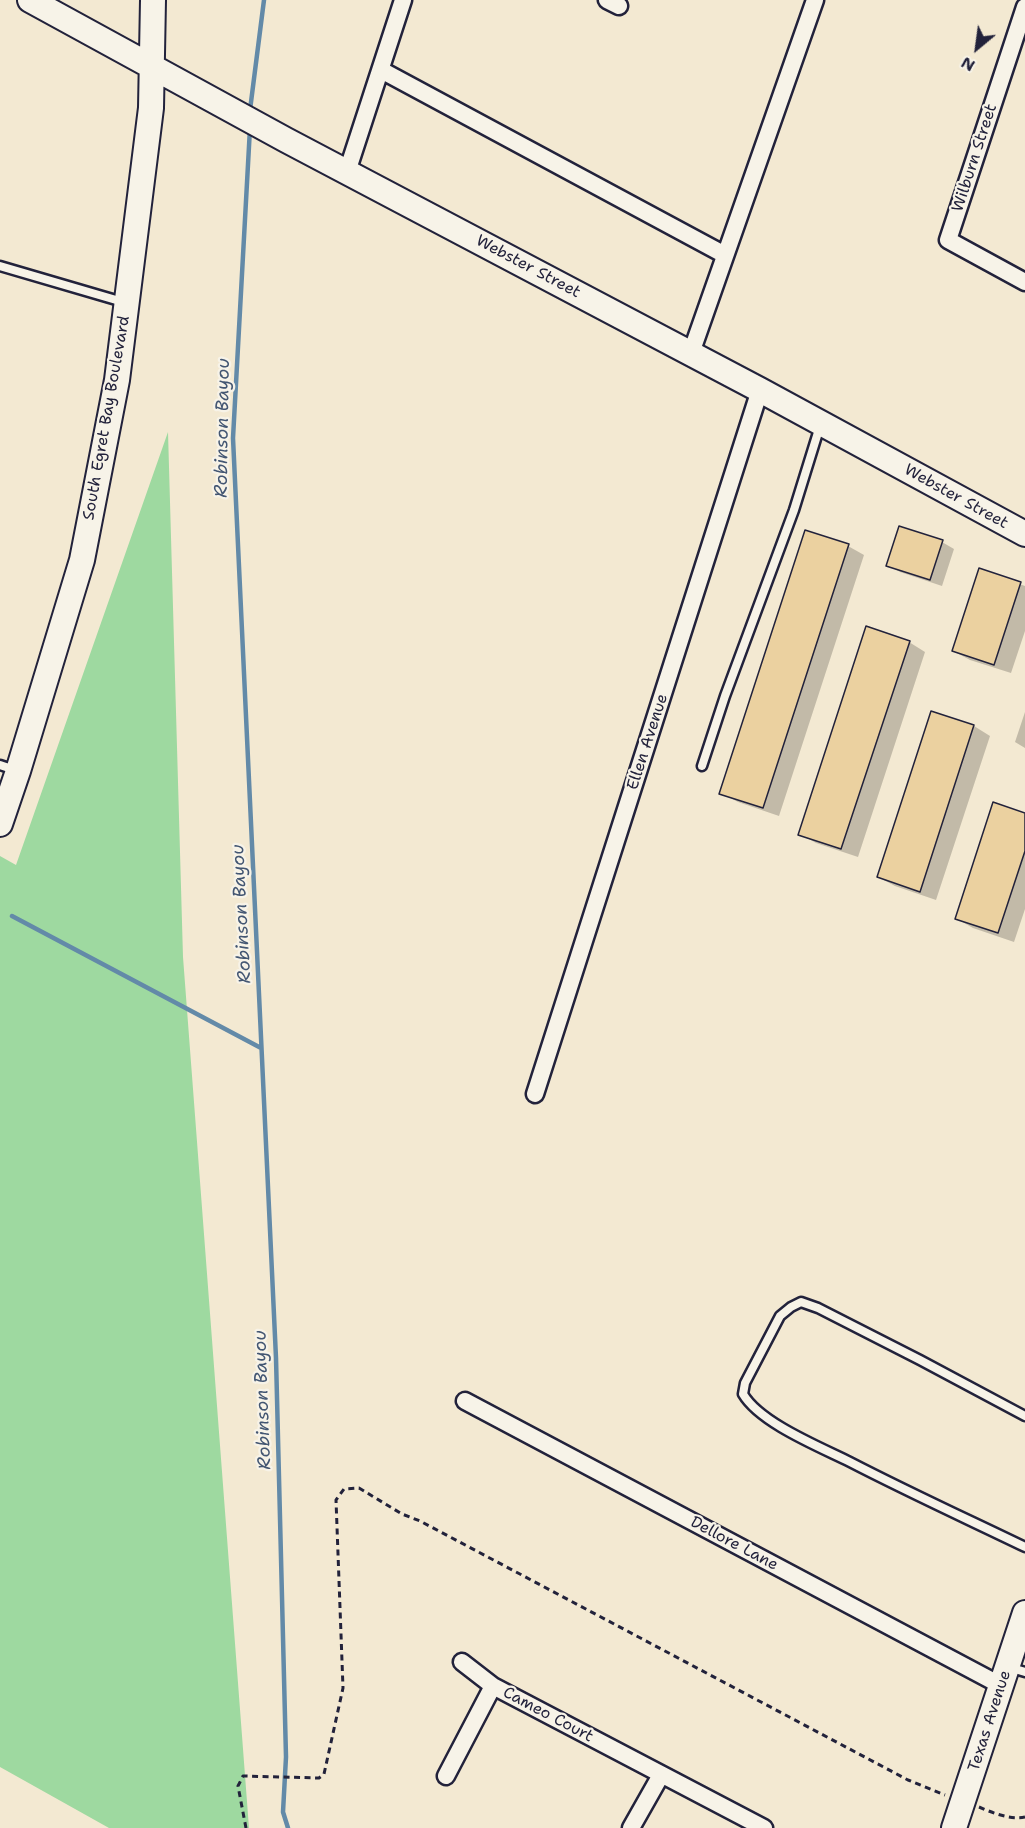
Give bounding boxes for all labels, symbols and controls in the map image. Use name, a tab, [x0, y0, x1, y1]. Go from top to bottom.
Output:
north arrow	[947, 18, 1007, 78]
text: N	[957, 52, 979, 76]
street label: Wilburn Street	[948, 102, 1002, 214]
street label: Webster Street	[472, 231, 584, 303]
street label: South Egret Bay Boulevard	[80, 314, 134, 522]
water label: Robinson Bayou	[211, 358, 235, 498]
street label: Webster Street	[901, 461, 1011, 533]
street label: Ellen Avenue	[623, 692, 673, 792]
water label: Robinson Bayou	[228, 844, 256, 984]
water label: Robinson Bayou	[250, 1330, 276, 1470]
street label: Dellore Lane	[687, 1513, 781, 1575]
street label: Texas Avenue	[965, 1668, 1015, 1774]
street label: Cameo Court	[500, 1683, 596, 1747]

